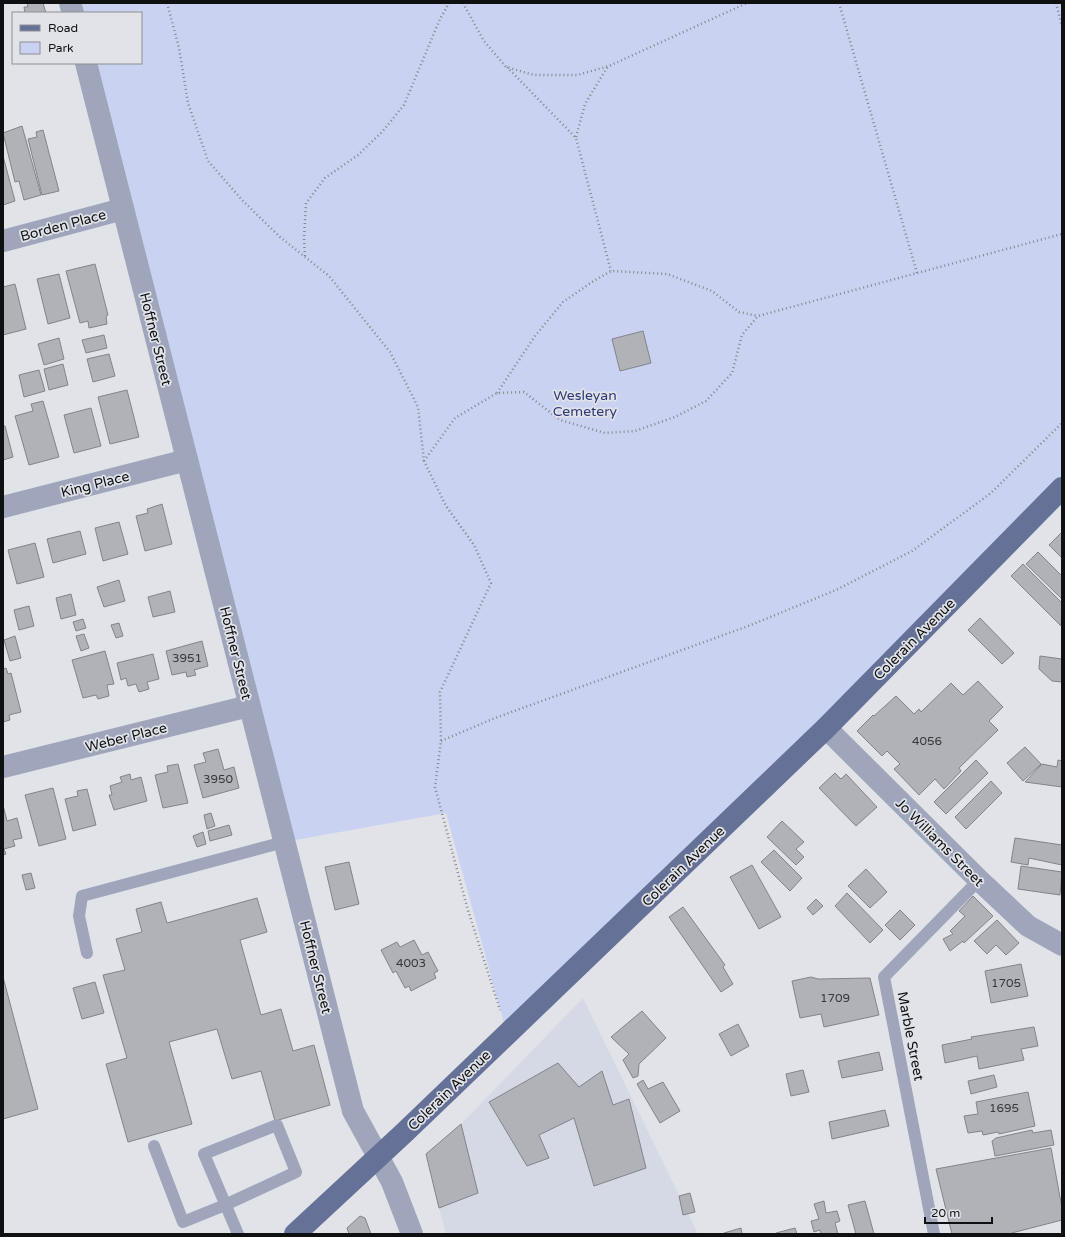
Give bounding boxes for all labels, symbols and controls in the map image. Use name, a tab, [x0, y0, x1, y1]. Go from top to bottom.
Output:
legend	[12, 12, 142, 64]
text: Road	[48, 21, 78, 35]
text: Park	[48, 41, 74, 55]
street label: Borden Place	[18, 206, 108, 245]
street label: Hoffner Street	[136, 291, 175, 388]
park label: Wesleyan Cemetery	[553, 387, 618, 420]
street label: King Place	[59, 468, 131, 501]
street label: Colerain Avenue	[870, 595, 959, 684]
street label: Hoffner Street	[216, 605, 255, 702]
house number: 3951	[172, 651, 202, 665]
street label: Weber Place	[84, 719, 169, 756]
house number: 4056	[912, 734, 942, 748]
house number: 3950	[203, 772, 234, 786]
street label: Jo Williams Street	[892, 795, 988, 890]
street label: Colerain Avenue	[638, 823, 728, 910]
street label: Hoffner Street	[296, 919, 335, 1016]
house number: 4003	[396, 956, 426, 970]
house number: 1705	[991, 976, 1021, 990]
street label: Marble Street	[894, 990, 928, 1083]
house number: 1709	[820, 991, 850, 1005]
street label: Colerain Avenue	[404, 1047, 494, 1134]
house number: 1695	[989, 1101, 1019, 1115]
scale bar	[925, 1199, 992, 1225]
text: 20 m	[931, 1206, 960, 1220]

